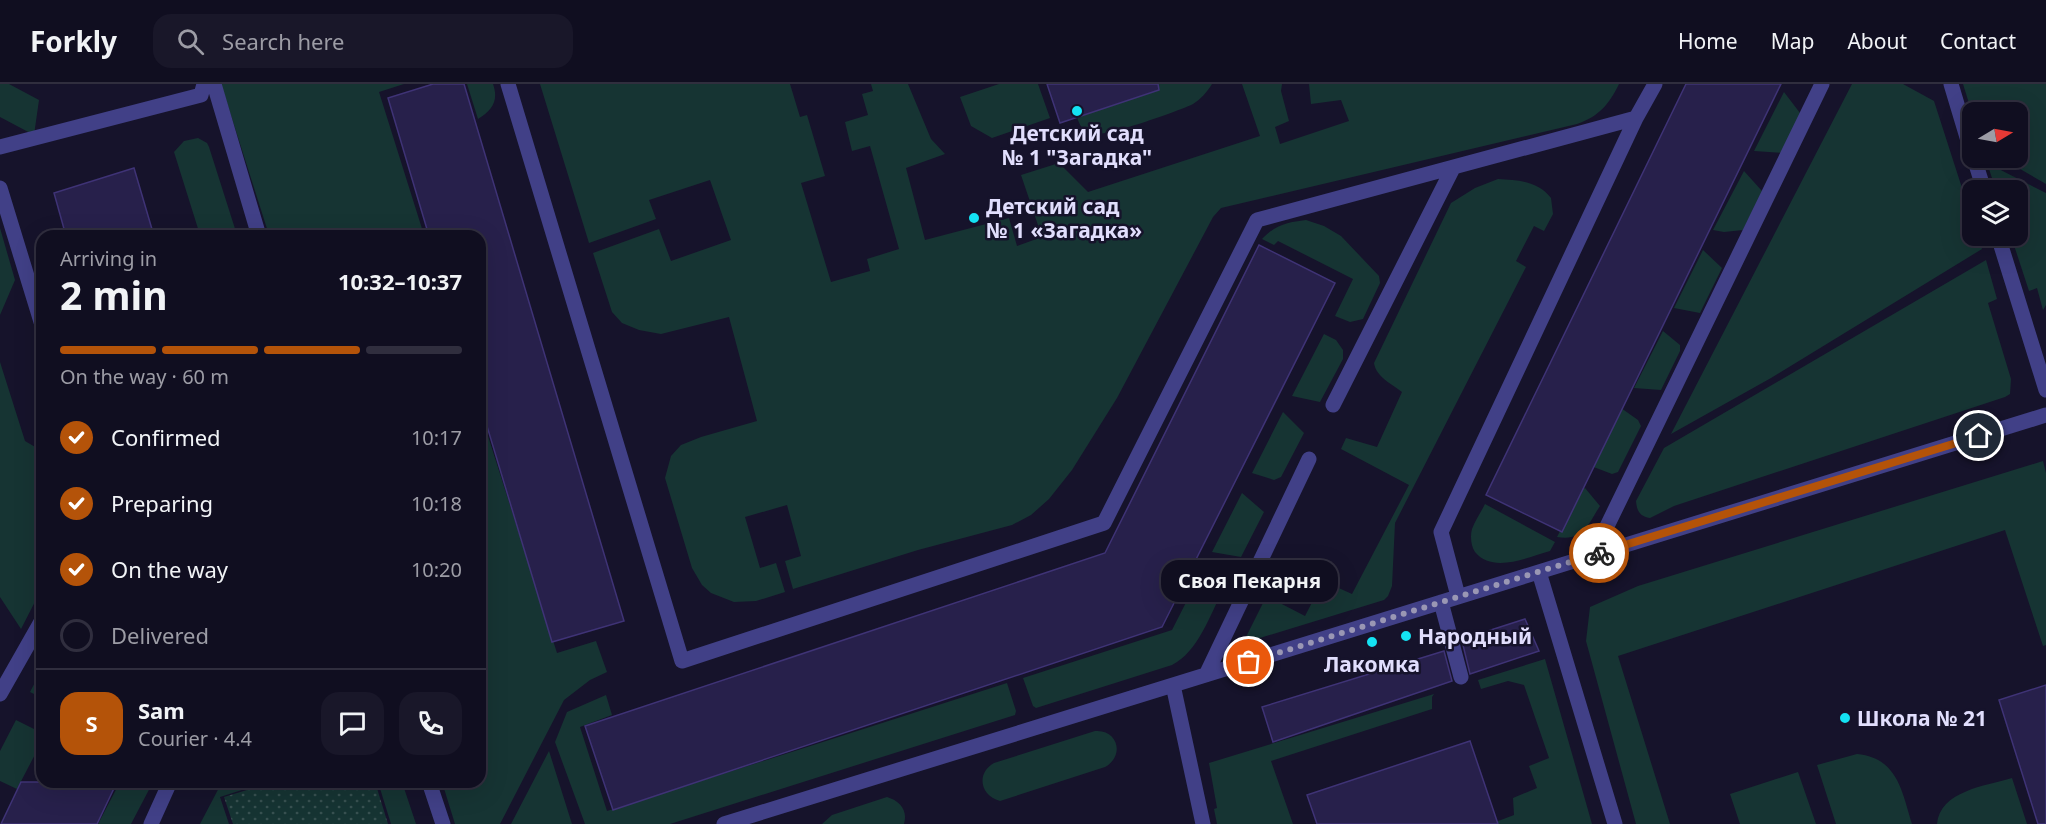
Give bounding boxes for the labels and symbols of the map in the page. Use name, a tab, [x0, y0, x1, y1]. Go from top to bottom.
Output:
north arrow	[1962, 102, 2028, 168]
marker: Детский сад № 1 "Загадка"	[1070, 104, 1084, 118]
place label: Детский сад № 1 "Загадка"	[1002, 119, 1152, 171]
place label: Детский сад № 1 «Загадка»	[986, 192, 1142, 244]
marker: Детский сад № 1 «Загадка»	[967, 211, 981, 225]
pin	[1953, 410, 2004, 461]
courier	[1569, 523, 1629, 583]
callout: Своя Пекарня	[1160, 560, 1338, 602]
place label: Народный	[1418, 622, 1532, 650]
marker: Народный	[1399, 629, 1413, 643]
marker: Лакомка	[1365, 635, 1379, 649]
pin	[1223, 636, 1274, 687]
place label: Лакомка	[1324, 650, 1420, 678]
place label: Школа № 21	[1857, 704, 1987, 732]
marker: Школа № 21	[1838, 711, 1852, 725]

